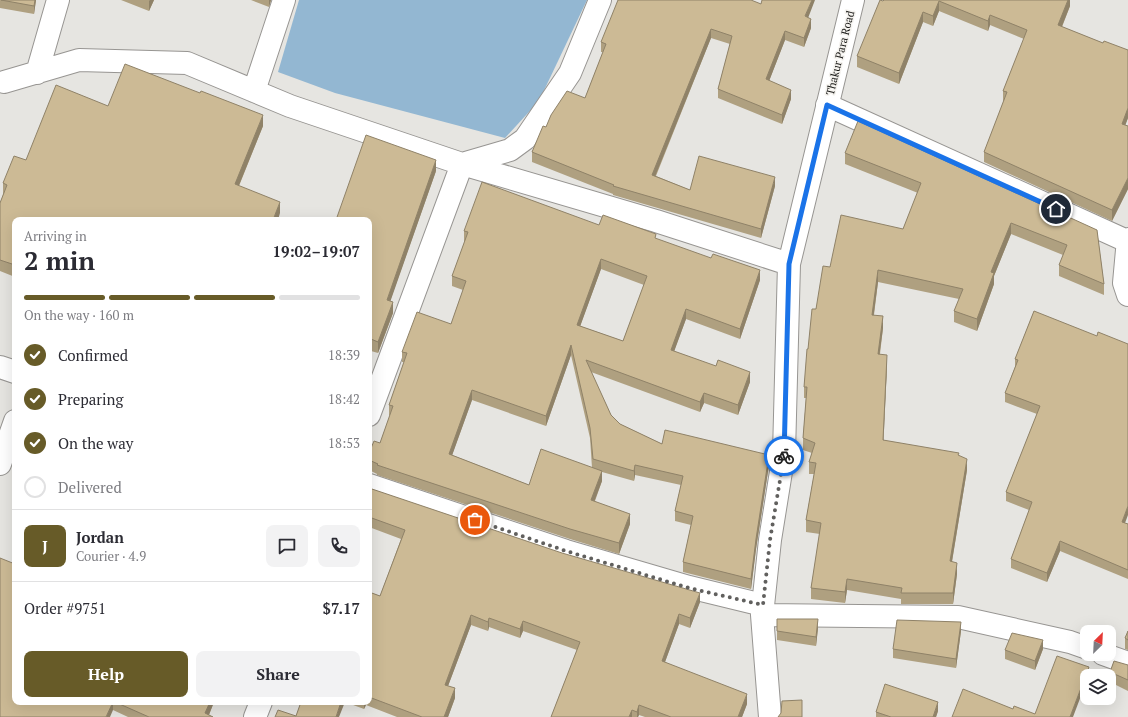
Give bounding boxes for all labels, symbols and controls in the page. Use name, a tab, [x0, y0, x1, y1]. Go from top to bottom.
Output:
street label: Thakur Para Road	[823, 9, 857, 97]
pin	[1039, 192, 1073, 226]
icon: home	[1045, 198, 1067, 220]
text: Arriving in	[24, 227, 87, 245]
text: 19:02–19:07	[273, 241, 360, 261]
text: 2 min	[24, 243, 95, 277]
text: On the way · 160 m	[24, 306, 134, 324]
icon: check	[24, 344, 46, 366]
text: Confirmed	[58, 345, 128, 365]
text: 18:39	[328, 346, 360, 364]
icon: check	[24, 388, 46, 410]
text: Preparing	[58, 389, 123, 409]
text: 18:42	[328, 390, 360, 408]
icon: check	[24, 432, 46, 454]
text: On the way	[58, 433, 133, 453]
text: 18:53	[328, 434, 360, 452]
courier	[764, 436, 804, 476]
icon: bike	[773, 445, 795, 467]
text: Delivered	[58, 477, 122, 497]
pin	[458, 503, 492, 537]
icon: bag	[464, 509, 486, 531]
button: chat	[266, 525, 308, 567]
button: phone	[318, 525, 360, 567]
text: Jordan	[76, 527, 124, 547]
text: J	[42, 536, 48, 556]
text: Courier · 4.9	[76, 547, 146, 565]
text: Order #9751	[24, 598, 106, 618]
text: $7.17	[322, 598, 360, 618]
north arrow	[1080, 625, 1116, 661]
map controls	[1080, 625, 1116, 705]
button: Help	[24, 651, 188, 697]
button: Share	[196, 651, 360, 697]
button: layers	[1080, 669, 1116, 705]

